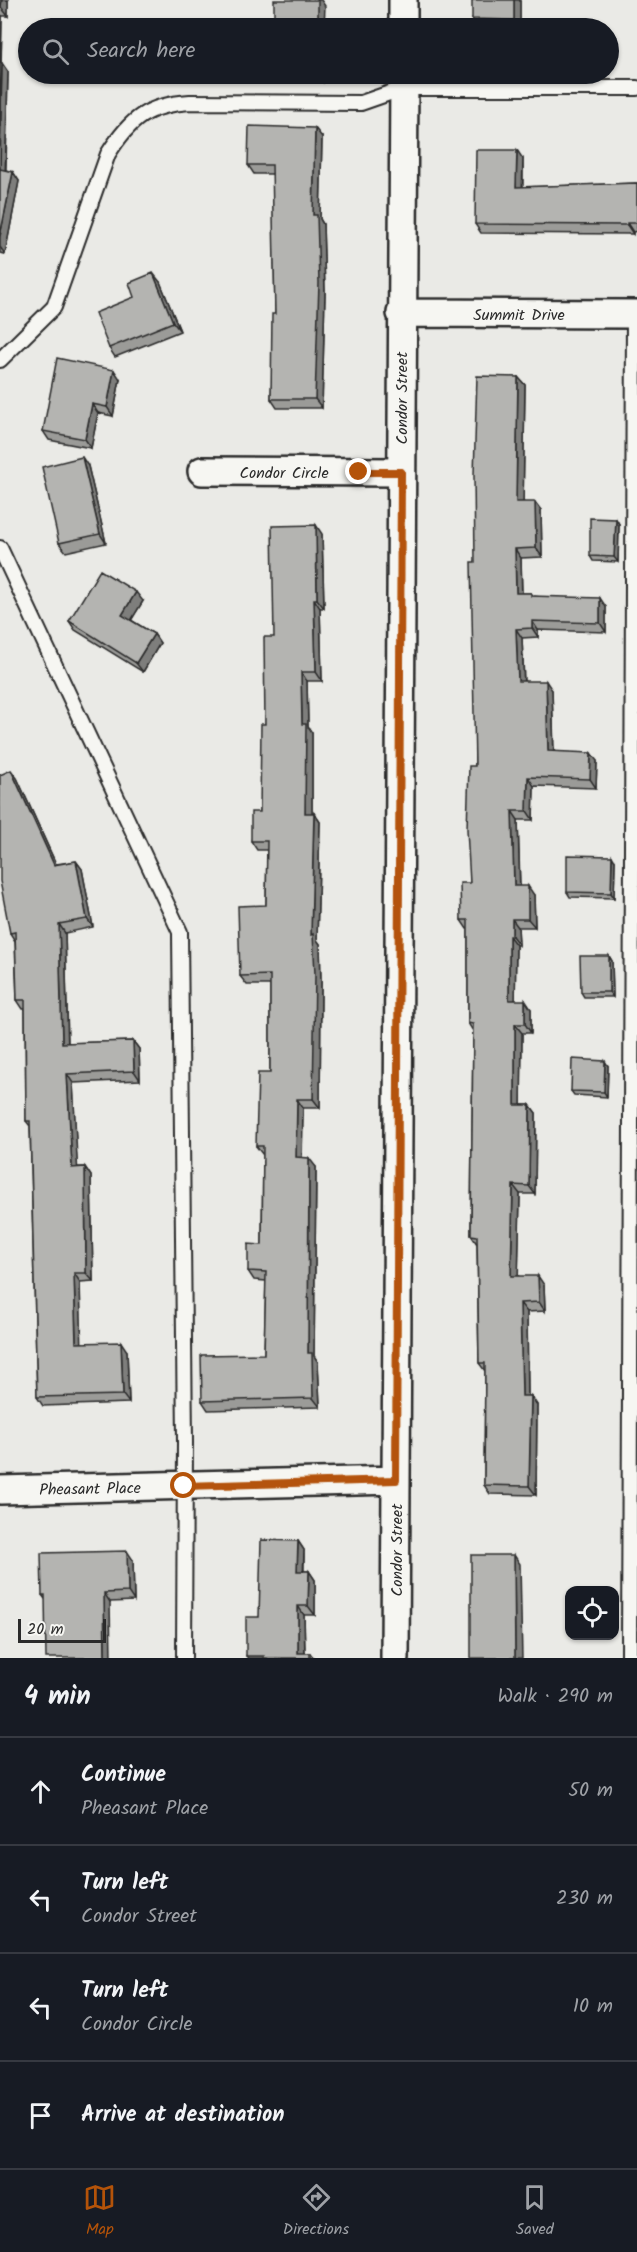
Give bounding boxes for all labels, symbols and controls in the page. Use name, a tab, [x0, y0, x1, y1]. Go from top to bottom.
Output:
search box	[18, 18, 619, 84]
text: Search here	[87, 34, 195, 69]
icon: search	[39, 35, 72, 68]
street label: Summit Drive	[473, 303, 565, 328]
street label: Condor Street	[390, 351, 415, 444]
route end	[345, 458, 371, 484]
street label: Condor Circle	[239, 461, 329, 486]
route start	[170, 1472, 196, 1498]
street label: Pheasant Place	[39, 1476, 141, 1503]
street label: Condor Street	[385, 1503, 410, 1596]
map controls	[565, 1586, 619, 1640]
button: locate	[565, 1586, 619, 1640]
scale bar	[18, 1616, 106, 1644]
text: 20 m	[27, 1617, 63, 1642]
text: 4 min	[24, 1676, 91, 1718]
text: Walk · 290 m	[498, 1681, 613, 1713]
text: Continue	[81, 1758, 166, 1793]
icon: ahead	[24, 1775, 57, 1808]
text: 50 m	[568, 1775, 613, 1807]
text: Pheasant Place	[81, 1793, 208, 1825]
text: Turn left	[81, 1866, 168, 1901]
icon: left	[24, 1883, 57, 1916]
text: 230 m	[556, 1883, 613, 1915]
text: Condor Street	[81, 1901, 197, 1933]
text: Turn left	[81, 1974, 168, 2009]
icon: left	[24, 1991, 57, 2024]
text: 10 m	[573, 1991, 613, 2023]
text: Condor Circle	[81, 2009, 193, 2041]
text: Arrive at destination	[81, 2098, 284, 2133]
icon: arrive	[24, 2099, 57, 2132]
tab: Map	[83, 2181, 116, 2242]
tab: Directions	[283, 2181, 349, 2242]
tab: Saved	[516, 2181, 554, 2242]

